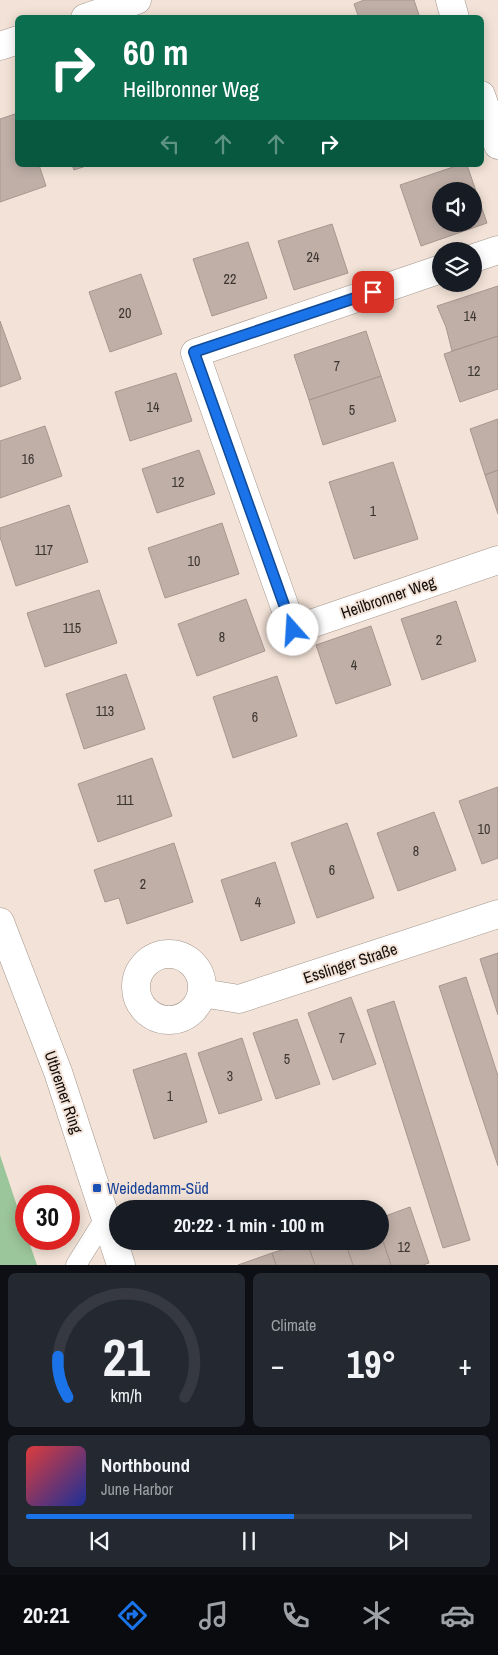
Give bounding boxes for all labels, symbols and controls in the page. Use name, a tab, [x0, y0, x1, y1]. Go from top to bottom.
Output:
text: 60 m	[123, 29, 188, 76]
icon: right	[40, 35, 105, 100]
text: Heilbronner Weg	[123, 74, 259, 104]
icon: left	[156, 130, 184, 158]
icon: ahead	[209, 130, 237, 158]
icon: ahead	[262, 130, 290, 158]
icon: right	[315, 130, 343, 158]
map controls	[432, 182, 482, 292]
button: sound	[432, 182, 482, 232]
button: layers	[432, 242, 482, 292]
house number: 24	[307, 248, 320, 266]
house number: 22	[224, 270, 236, 288]
pin	[352, 271, 394, 313]
icon: arrive	[359, 278, 387, 306]
house number: 20	[119, 304, 131, 322]
house number: 14	[464, 307, 477, 325]
house number: 7	[334, 357, 340, 375]
house number: 12	[468, 362, 480, 380]
house number: 14	[147, 398, 160, 416]
house number: 5	[349, 401, 355, 419]
house number: 16	[22, 450, 34, 468]
house number: 12	[172, 473, 184, 491]
house number: 1	[370, 502, 377, 520]
house number: 117	[35, 541, 53, 559]
house number: 10	[188, 552, 200, 570]
street label: Heilbronner Weg	[338, 570, 439, 624]
position arrow	[266, 603, 318, 655]
house number: 115	[63, 619, 81, 637]
house number: 8	[219, 628, 225, 646]
house number: 2	[436, 631, 442, 649]
house number: 4	[351, 656, 358, 674]
house number: 113	[96, 702, 114, 720]
house number: 6	[252, 708, 258, 726]
house number: 111	[116, 791, 134, 809]
house number: 10	[478, 820, 490, 838]
house number: 8	[413, 842, 419, 860]
house number: 6	[329, 861, 335, 879]
house number: 2	[140, 875, 146, 893]
house number: 4	[255, 893, 262, 911]
street label: Esslinger Straße	[300, 937, 400, 989]
house number: 7	[339, 1029, 345, 1047]
street label: Utbremer Ring	[40, 1048, 89, 1137]
house number: 5	[284, 1050, 290, 1068]
house number: 3	[227, 1067, 233, 1085]
house number: 1	[167, 1087, 174, 1105]
place label: Weidedamm-Süd	[107, 1177, 209, 1199]
marker: Weidedamm-Süd	[91, 1182, 103, 1194]
speed limit sign: 30	[15, 1185, 80, 1250]
text: 20:22 · 1 min · 100 m	[174, 1212, 324, 1238]
house number: 12	[398, 1238, 410, 1256]
text: Climate	[271, 1314, 316, 1336]
text: 21	[103, 1322, 150, 1392]
text: 19°	[347, 1339, 396, 1390]
text: −	[271, 1346, 284, 1384]
text: +	[459, 1346, 472, 1384]
text: km/h	[111, 1384, 142, 1408]
text: Northbound	[101, 1452, 190, 1478]
text: June Harbor	[101, 1478, 173, 1500]
icon: previous	[86, 1527, 114, 1555]
icon: pause	[235, 1527, 263, 1555]
icon: next	[384, 1527, 412, 1555]
icon: directions	[115, 1598, 150, 1633]
icon: music	[196, 1598, 231, 1633]
icon: phone	[278, 1598, 313, 1633]
icon: climate	[359, 1598, 394, 1633]
icon: car	[440, 1598, 475, 1633]
text: 20:21	[23, 1600, 69, 1630]

